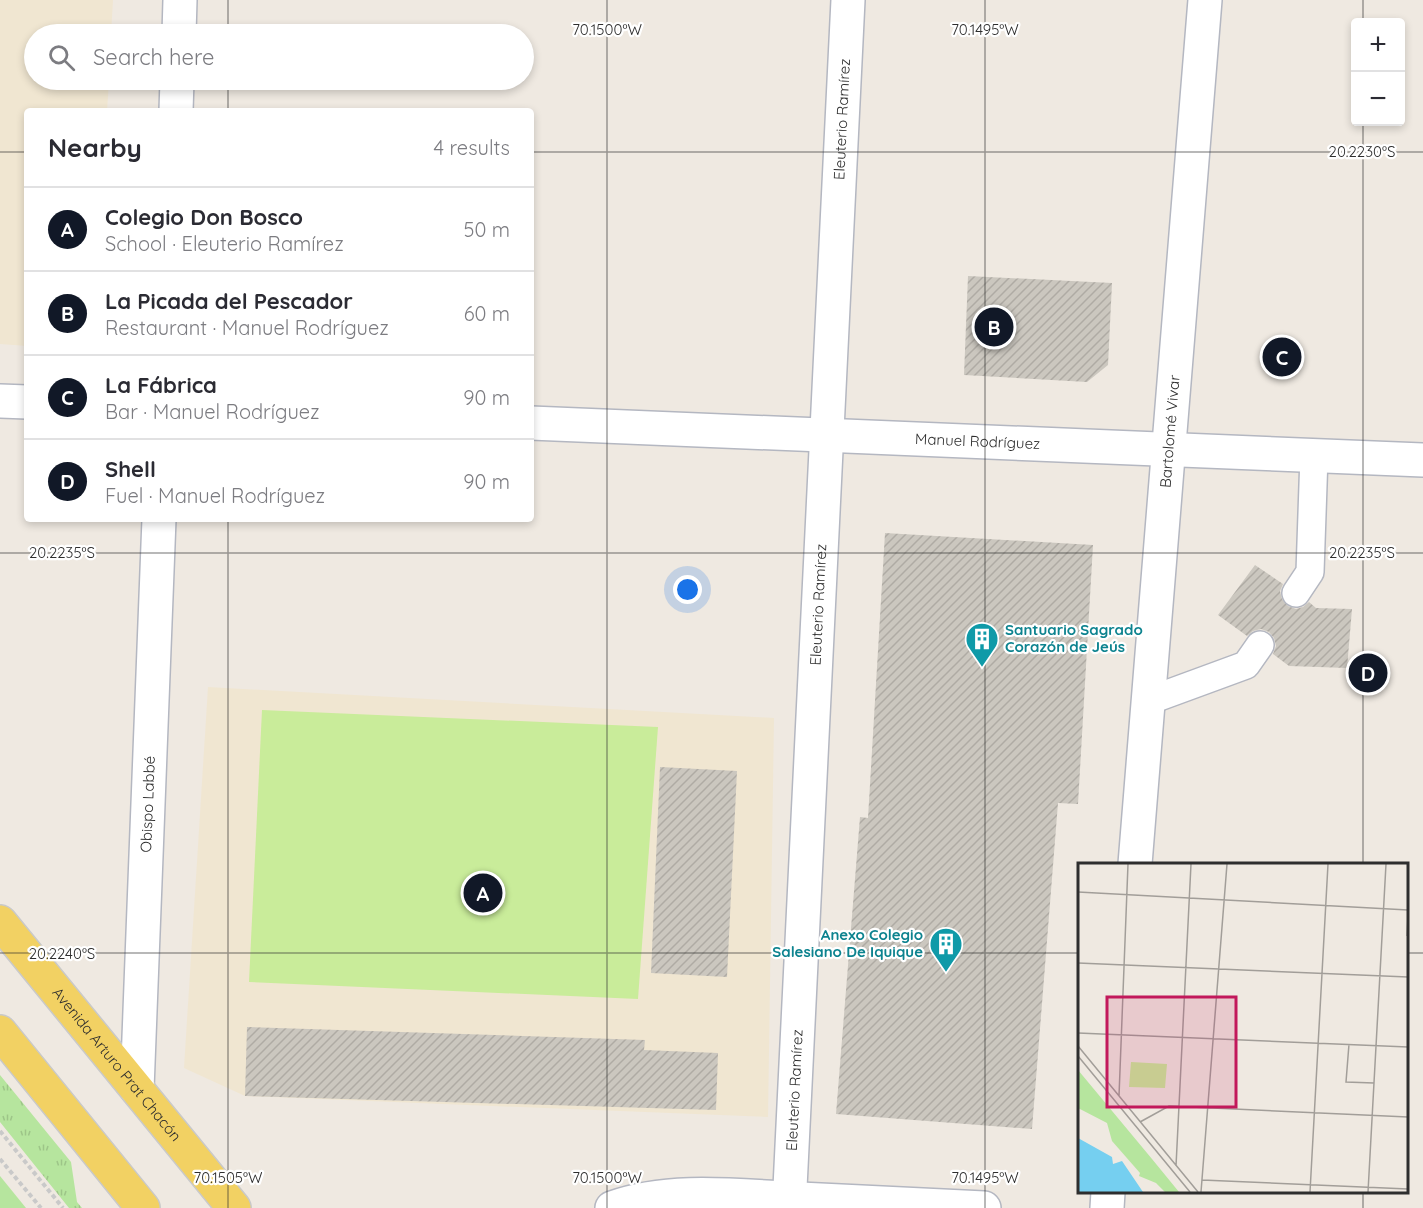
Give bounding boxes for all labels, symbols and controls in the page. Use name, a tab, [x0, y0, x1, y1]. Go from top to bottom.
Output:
map controls	[1351, 18, 1405, 126]
button: +	[1351, 18, 1405, 72]
text: 70.1500°W	[572, 20, 642, 39]
text: 70.1495°W	[951, 20, 1019, 39]
search box	[24, 24, 534, 90]
icon: search	[45, 41, 78, 74]
text: Search here	[93, 43, 214, 71]
street label: Eleuterio Ramírez	[829, 58, 854, 181]
button: −	[1351, 72, 1405, 126]
text: Nearby	[48, 131, 142, 164]
text: 4 results	[434, 135, 510, 160]
text: 20.2230°S	[1329, 142, 1395, 161]
text: Colegio Don Bosco	[105, 203, 303, 231]
text: A	[61, 217, 74, 242]
text: 50 m	[464, 217, 510, 242]
text: School · Eleuterio Ramírez	[105, 231, 344, 256]
text: La Picada del Pescador	[105, 287, 353, 315]
text: B	[61, 301, 74, 326]
text: 60 m	[464, 301, 510, 326]
pin: B	[974, 304, 1014, 350]
text: Restaurant · Manuel Rodríguez	[105, 315, 389, 340]
pin: C	[1262, 334, 1302, 380]
text: La Fábrica	[105, 371, 217, 399]
street label: Bartolomé Vivar	[1156, 374, 1184, 489]
text: C	[61, 385, 74, 410]
text: 90 m	[463, 385, 510, 410]
text: Bar · Manuel Rodríguez	[105, 399, 320, 424]
street label: Manuel Rodríguez	[915, 429, 1041, 453]
text: Shell	[105, 455, 156, 483]
text: D	[60, 469, 75, 494]
text: 90 m	[463, 469, 510, 494]
text: Fuel · Manuel Rodríguez	[105, 483, 325, 508]
text: 20.2235°S	[29, 543, 95, 562]
street label: Eleuterio Ramírez	[806, 543, 830, 666]
text: 20.2235°S	[1329, 543, 1395, 562]
your location	[673, 575, 702, 604]
place label: Santuario Sagrado Corazón de Jeús	[1005, 620, 1143, 656]
building icon: Santuario Sagrado Corazón de Jeús	[964, 621, 1000, 668]
pin: D	[1348, 650, 1388, 696]
street label: Obispo Labbé	[136, 755, 159, 853]
inset map	[1078, 863, 1408, 1193]
pin: A	[464, 870, 502, 916]
place label: Anexo Colegio Salesiano De Iquique	[772, 925, 923, 961]
building icon: Anexo Colegio Salesiano De Iquique	[928, 926, 964, 973]
text: 20.2240°S	[29, 944, 95, 963]
street label: Avenida Arturo Prat Chacón	[48, 983, 185, 1145]
street label: Eleuterio Ramírez	[782, 1029, 807, 1151]
text: 70.1505°W	[194, 1168, 263, 1187]
text: 70.1500°W	[572, 1168, 642, 1187]
text: 70.1495°W	[951, 1168, 1019, 1187]

